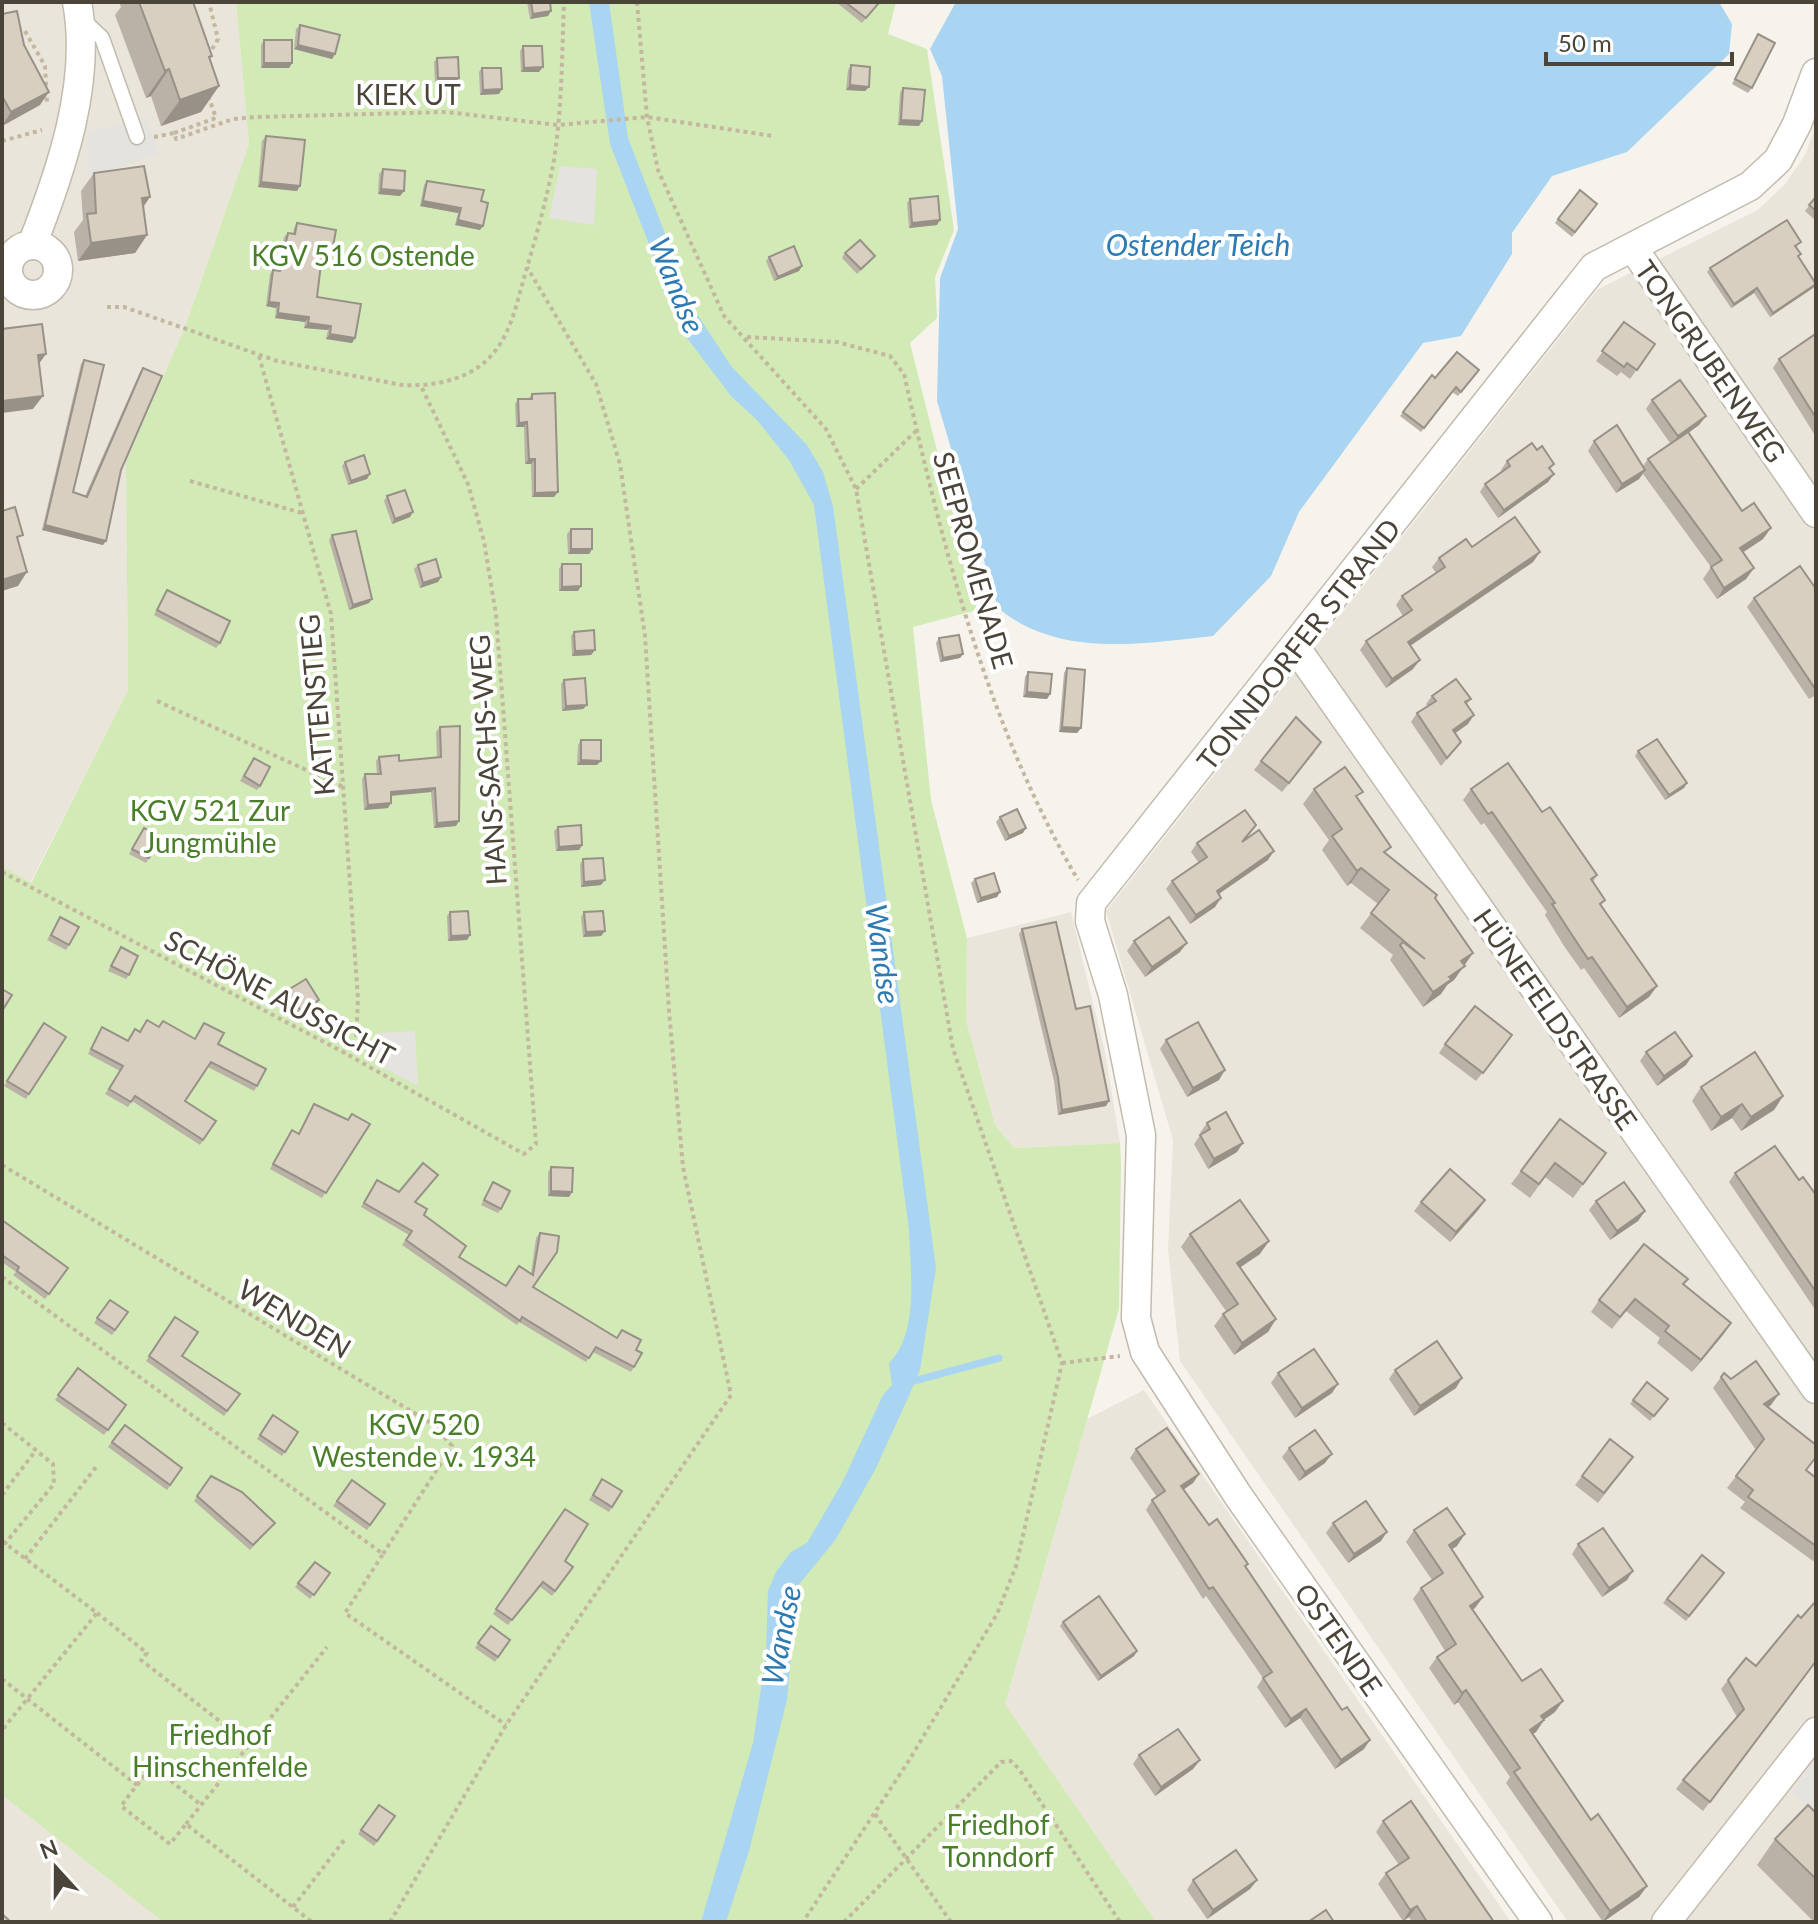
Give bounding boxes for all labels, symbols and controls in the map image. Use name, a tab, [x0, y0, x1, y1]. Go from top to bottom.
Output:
scale bar	[1546, 16, 1732, 66]
text: 50 m	[1558, 28, 1612, 57]
street label: KIEK UT	[355, 77, 461, 111]
water label: Ostender Teich	[1106, 226, 1290, 262]
water label: Wandse	[642, 232, 714, 338]
park label: KGV 516 Ostende	[251, 238, 475, 272]
street label: TONGRUBENWEG	[1629, 253, 1793, 469]
street label: SEEPROMENADE	[927, 448, 1021, 672]
street label: TONNDORFER STRAND	[1189, 512, 1407, 776]
street label: KATTENSTIEG	[291, 613, 341, 797]
street label: HANS-SACHS-WEG	[461, 634, 513, 886]
park label: KGV 521 Zur Jungmühle	[130, 793, 290, 859]
water label: Wandse	[859, 902, 909, 1006]
street label: HÜNEFELDSTRASSE	[1467, 902, 1645, 1136]
street label: SCHÖNE AUSSICHT	[159, 922, 401, 1072]
street label: WENDEN	[233, 1271, 357, 1365]
park label: KGV 520 Westende v. 1934	[312, 1407, 536, 1473]
street label: OSTENDE	[1288, 1576, 1390, 1702]
water label: Wandse	[753, 1582, 807, 1688]
park label: Friedhof Hinschenfelde	[132, 1717, 308, 1783]
park label: Friedhof Tonndorf	[942, 1807, 1054, 1873]
north arrow	[16, 1828, 96, 1908]
text: N	[36, 1833, 61, 1865]

